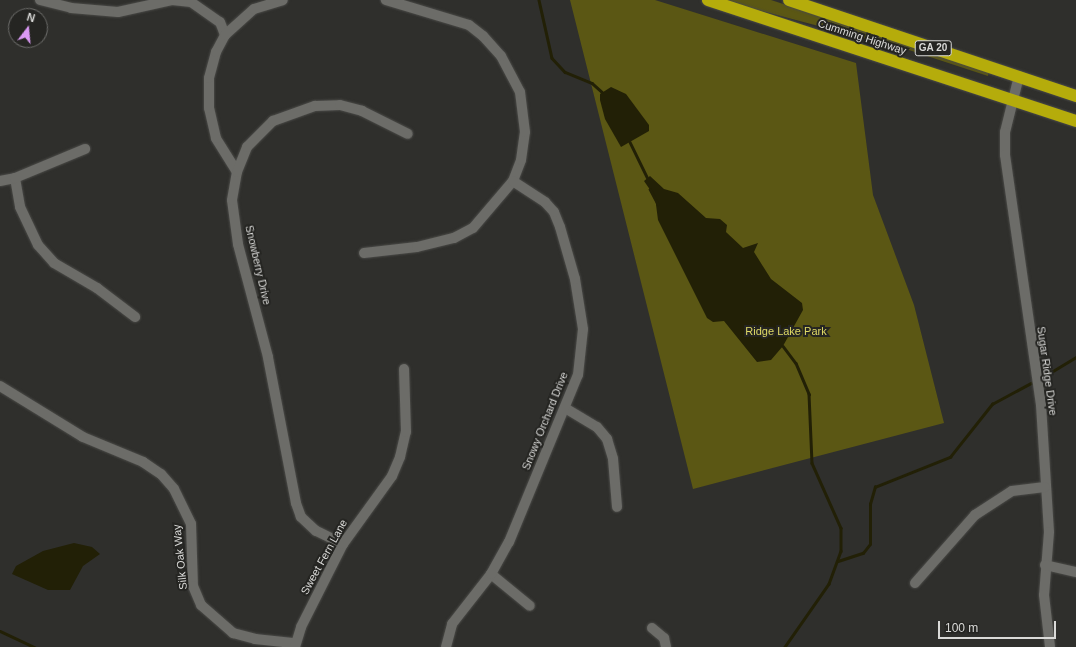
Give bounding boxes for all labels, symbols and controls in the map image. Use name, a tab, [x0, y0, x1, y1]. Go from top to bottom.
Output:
north arrow	[8, 8, 48, 48]
text: N	[26, 11, 37, 24]
street label: Cumming Highway	[816, 16, 908, 58]
road number: GA 20	[914, 40, 952, 56]
street label: Snowberry Drive	[242, 224, 274, 306]
park label: Ridge Lake Park	[745, 324, 827, 338]
street label: Sugar Ridge Drive	[1034, 326, 1060, 416]
street label: Snowy Orchard Drive	[519, 370, 571, 472]
street label: Sweet Fern Lane	[298, 517, 350, 597]
street label: Silk Oak Way	[170, 524, 190, 590]
scale bar	[940, 613, 1058, 639]
text: 100 m	[945, 621, 978, 635]

